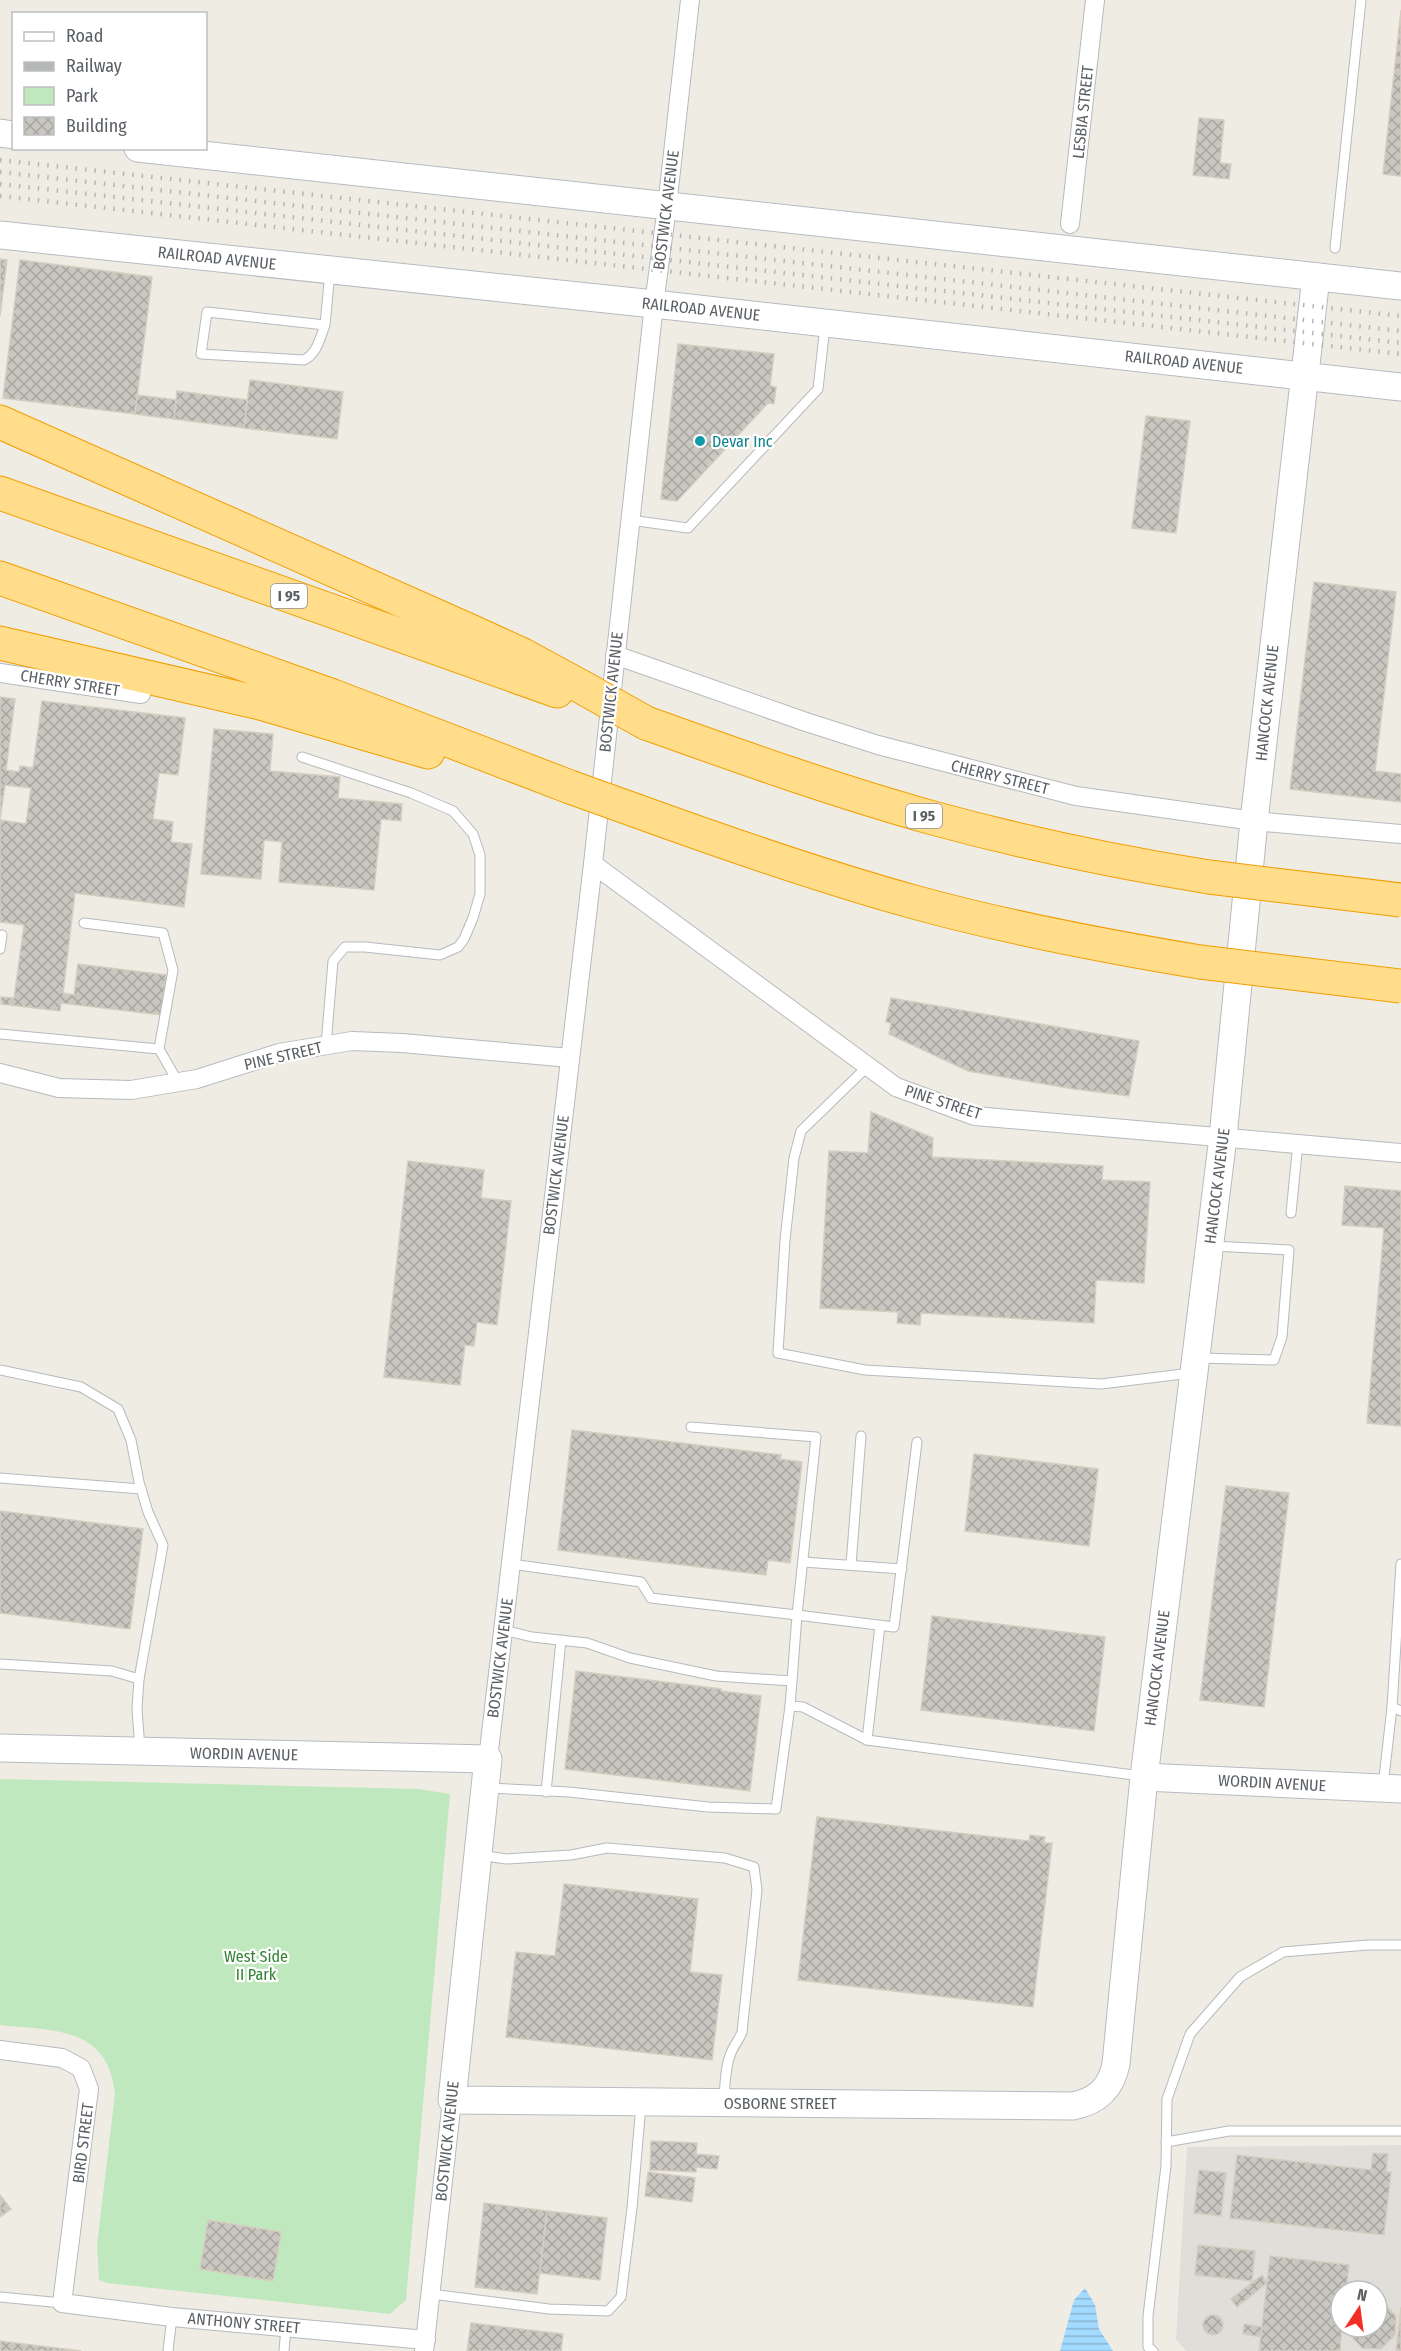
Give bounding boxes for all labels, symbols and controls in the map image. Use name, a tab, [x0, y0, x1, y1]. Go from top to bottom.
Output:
legend	[12, 12, 207, 150]
text: Road	[66, 25, 103, 47]
text: Railway	[66, 55, 122, 77]
street label: LESBIA STREET	[1069, 64, 1097, 160]
text: Park	[66, 85, 99, 107]
text: Building	[66, 115, 127, 137]
street label: BOSTWICK AVENUE	[649, 149, 683, 271]
street label: RAILROAD AVENUE	[157, 242, 277, 274]
street label: RAILROAD AVENUE	[641, 293, 761, 325]
street label: RAILROAD AVENUE	[1124, 346, 1244, 378]
place label: Devar Inc	[712, 432, 773, 451]
marker: Devar Inc	[693, 434, 707, 448]
road number: I 95	[271, 584, 307, 608]
street label: BOSTWICK AVENUE	[595, 631, 627, 753]
street label: HANCOCK AVENUE	[1251, 644, 1283, 762]
street label: CHERRY STREET	[19, 666, 122, 700]
street label: CHERRY STREET	[949, 756, 1051, 798]
road number: I 95	[906, 804, 942, 828]
street label: PINE STREET	[242, 1038, 325, 1074]
street label: PINE STREET	[902, 1081, 984, 1124]
street label: BOSTWICK AVENUE	[539, 1114, 573, 1236]
street label: HANCOCK AVENUE	[1200, 1127, 1234, 1245]
street label: BOSTWICK AVENUE	[483, 1597, 517, 1719]
street label: HANCOCK AVENUE	[1140, 1609, 1174, 1727]
street label: WORDIN AVENUE	[190, 1744, 298, 1764]
street label: WORDIN AVENUE	[1217, 1771, 1327, 1795]
park label: West Side II Park	[224, 1947, 288, 1984]
street label: BOSTWICK AVENUE	[431, 2080, 463, 2202]
street label: OSBORNE STREET	[724, 2094, 837, 2113]
street label: BIRD STREET	[69, 2101, 97, 2184]
north arrow	[1329, 2279, 1389, 2339]
text: N	[1355, 2285, 1369, 2305]
street label: ANTHONY STREET	[187, 2309, 302, 2337]

